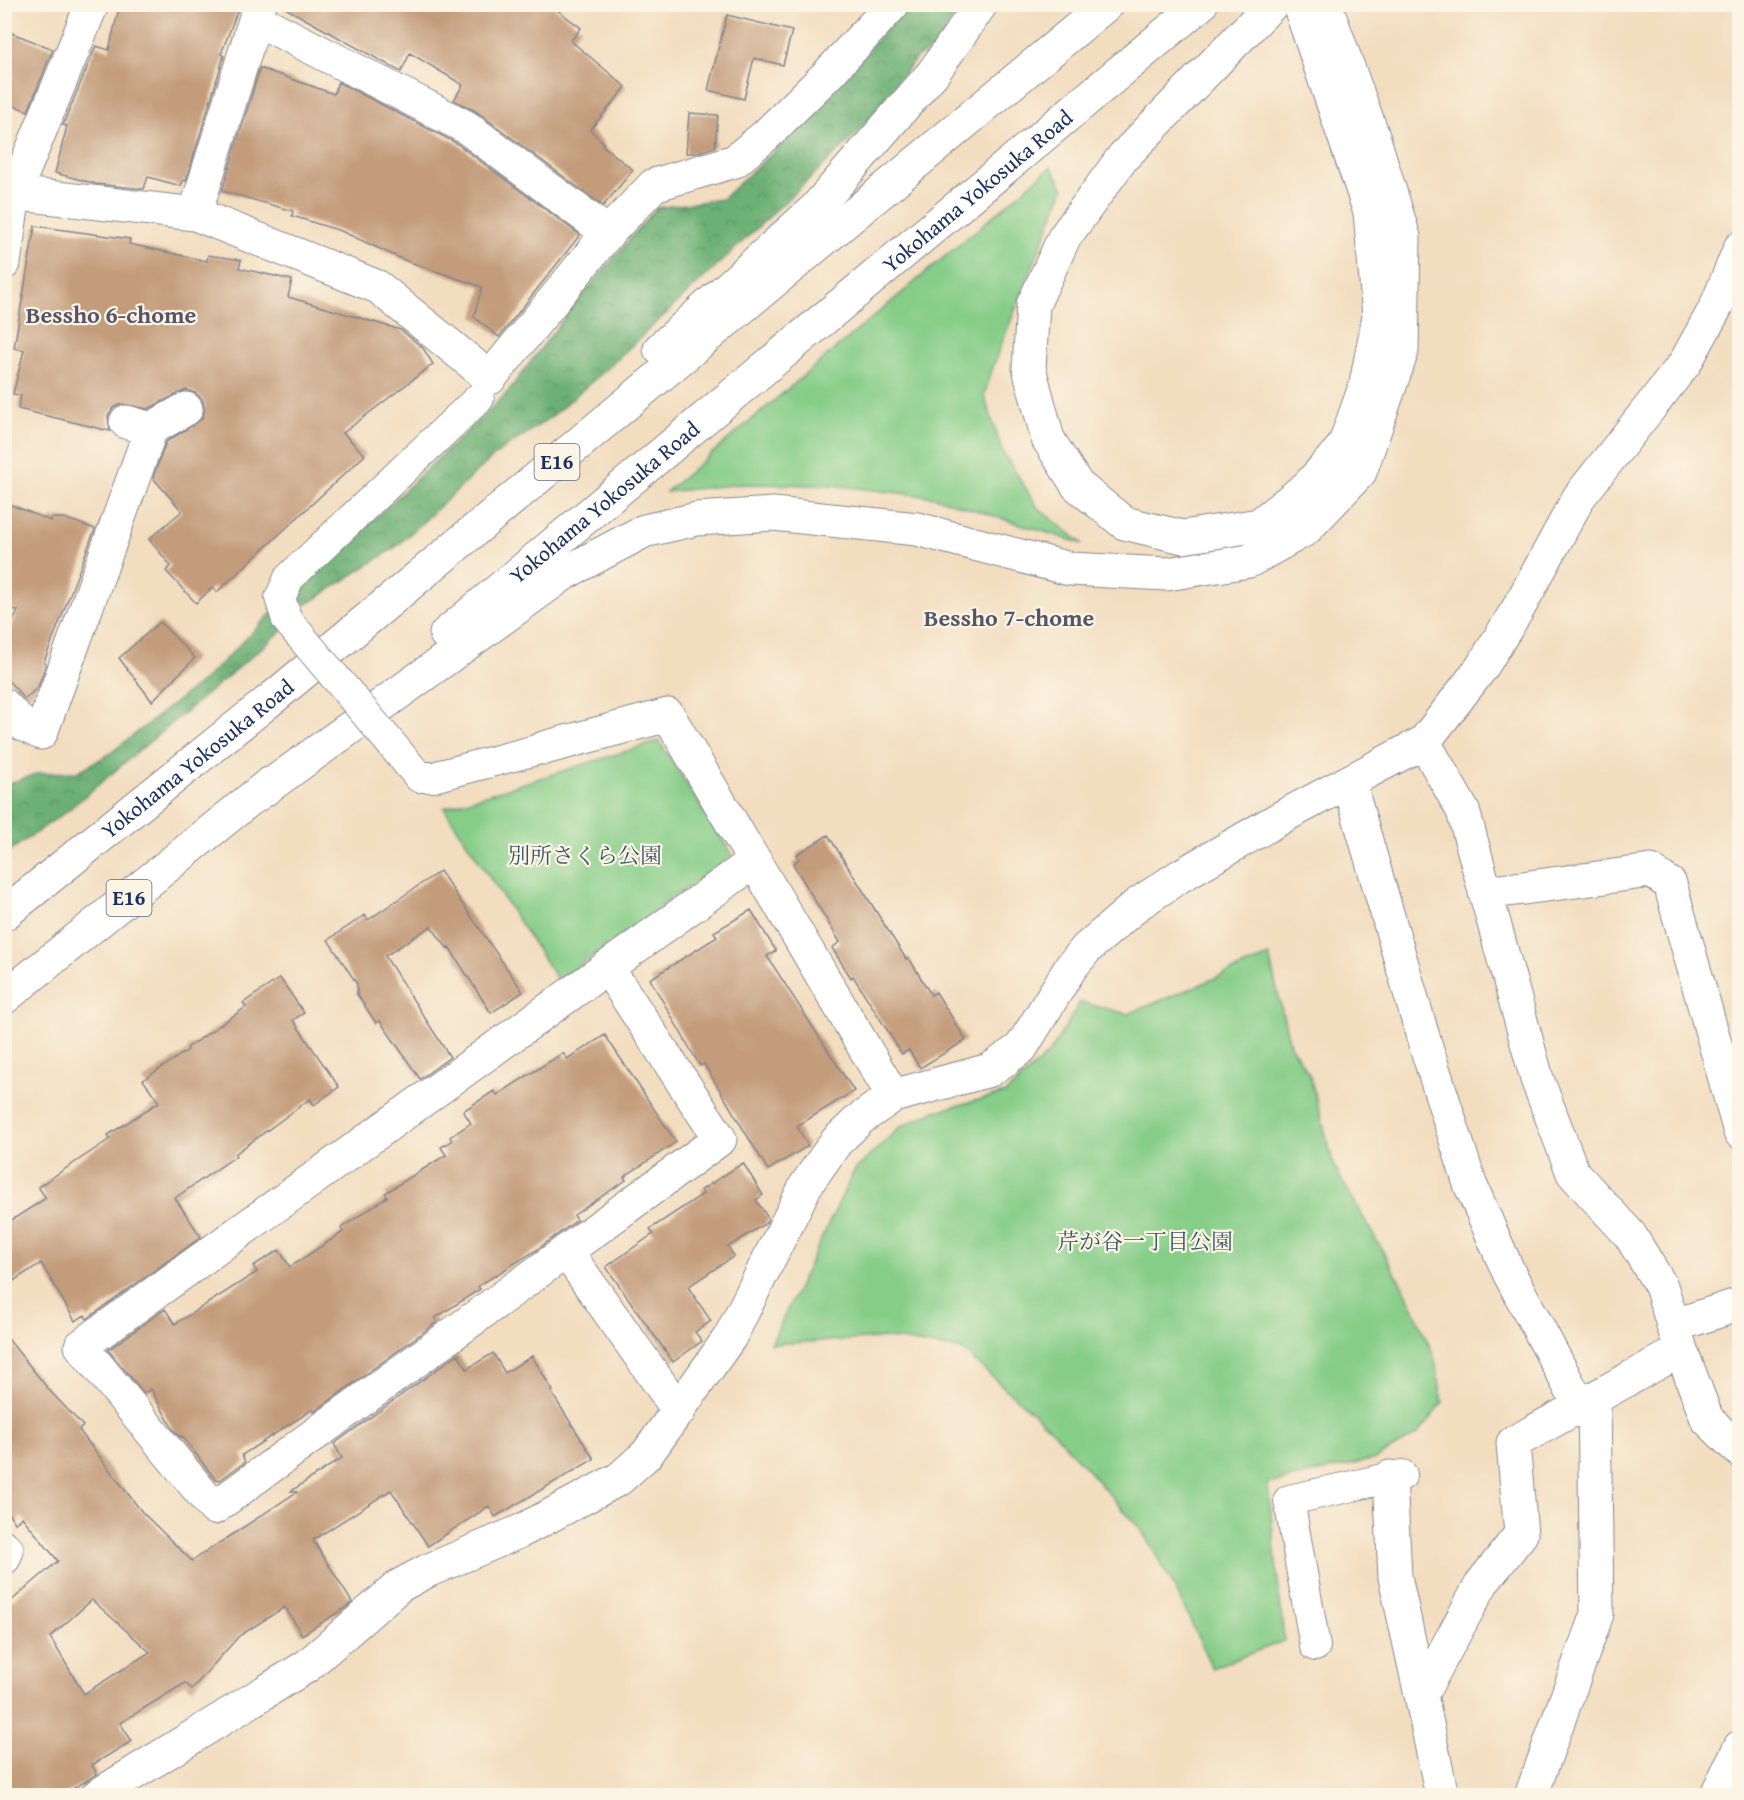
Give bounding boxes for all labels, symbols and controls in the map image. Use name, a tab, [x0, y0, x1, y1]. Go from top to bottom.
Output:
street label: Yokohama Yokosuka Road	[875, 102, 1080, 280]
district label: Bessho 6-chome	[26, 297, 197, 332]
street label: Yokohama Yokosuka Road	[502, 413, 707, 591]
road number: E16	[534, 444, 580, 480]
district label: Bessho 7-chome	[924, 600, 1095, 635]
street label: Yokohama Yokosuka Road	[94, 671, 301, 846]
park label: 別所さくら公園	[508, 839, 662, 871]
road number: E16	[106, 880, 152, 916]
park label: 芹が谷一丁目公園	[1057, 1225, 1233, 1257]

